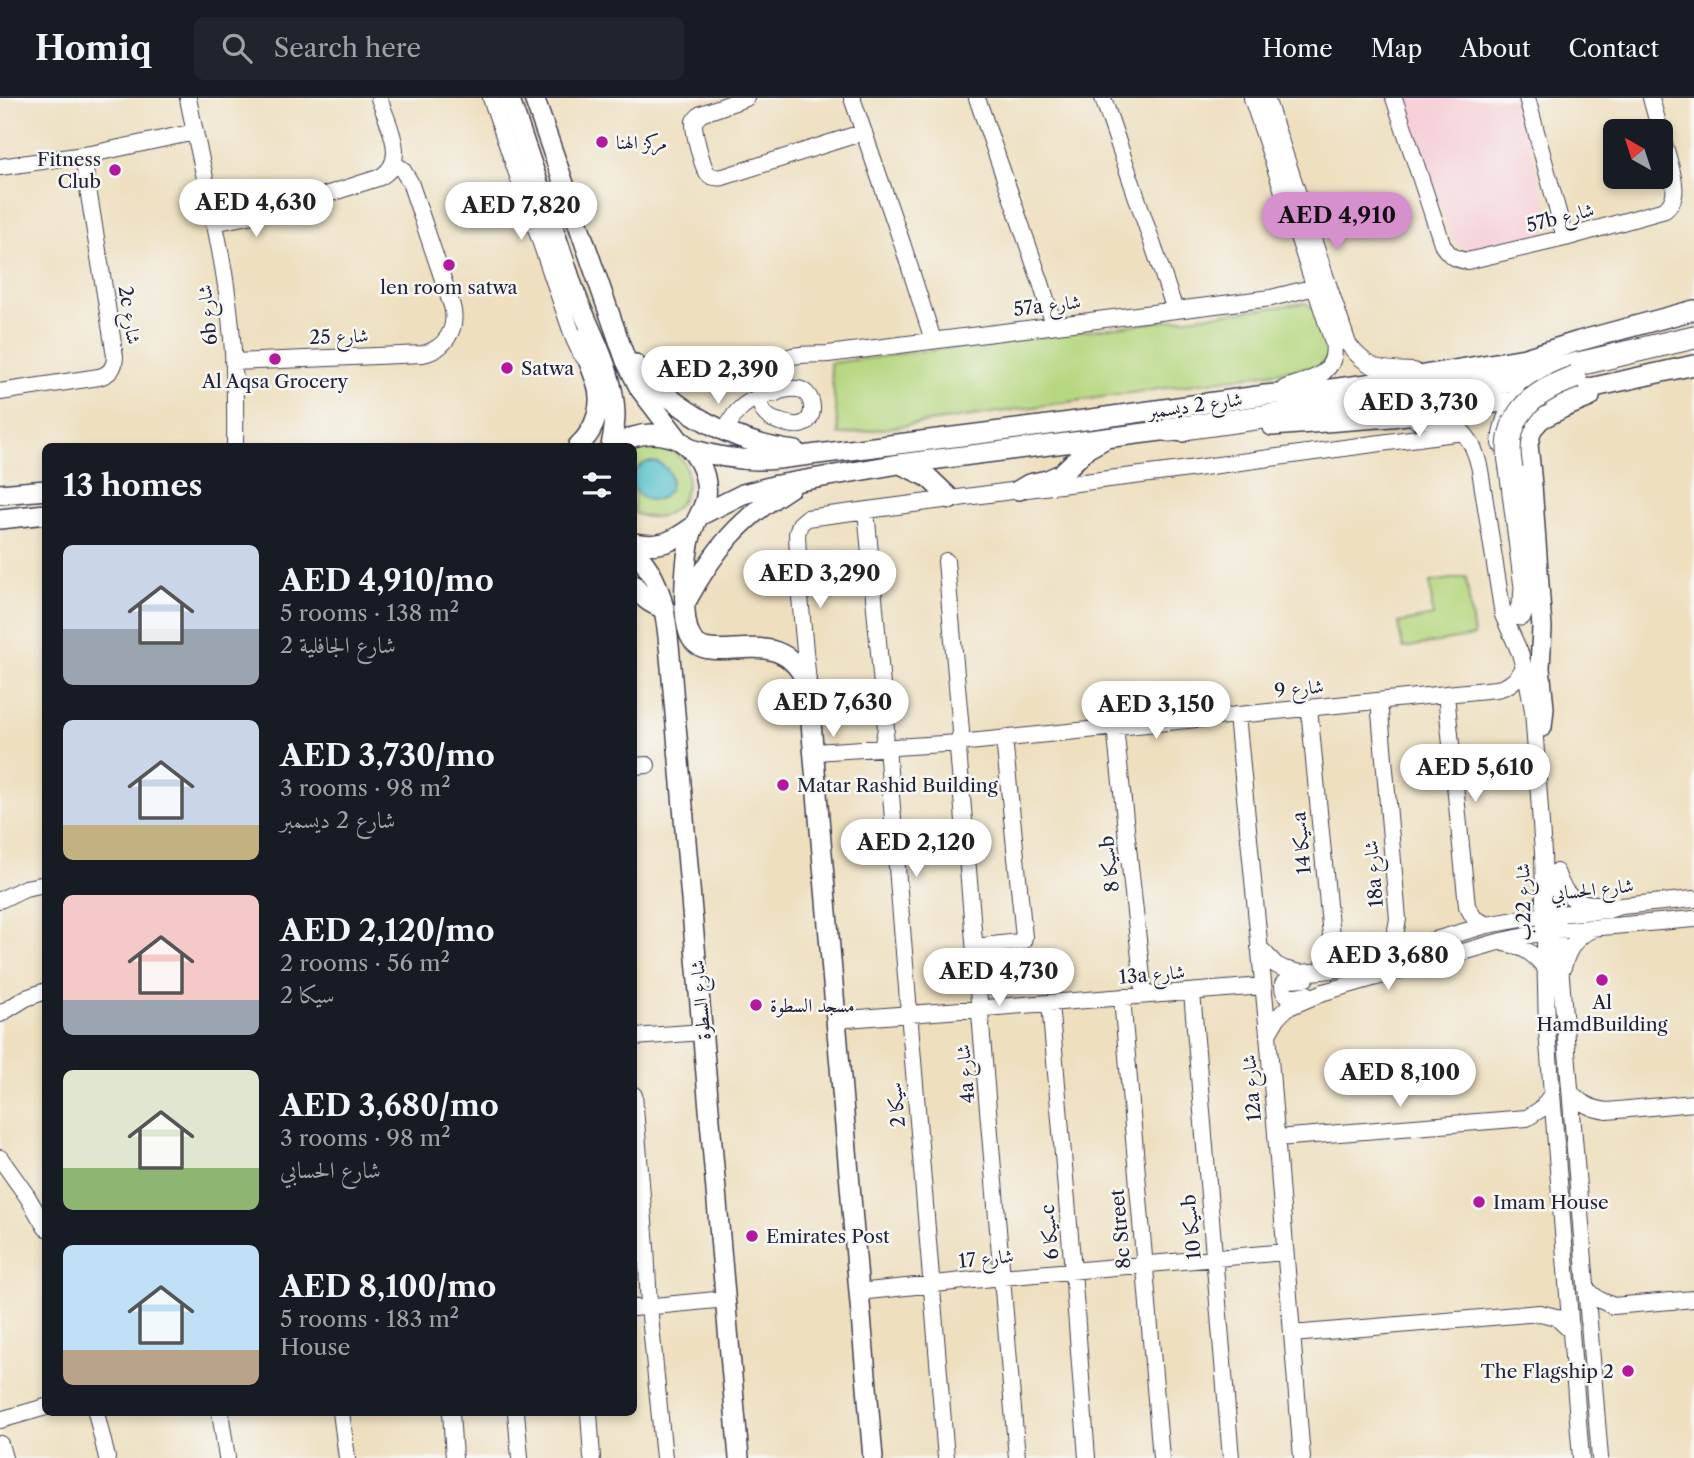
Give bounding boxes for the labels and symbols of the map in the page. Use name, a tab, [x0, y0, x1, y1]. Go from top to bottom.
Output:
north arrow	[1603, 119, 1673, 189]
place label: مركز الهنا	[616, 131, 667, 156]
marker: مركز الهنا	[594, 134, 610, 150]
place label: Fitness Club	[37, 148, 101, 193]
marker: Fitness Club	[107, 162, 123, 178]
pin: AED 4,630	[176, 180, 336, 239]
pin: AED 7,820	[441, 183, 601, 242]
pin: AED 4,910	[1257, 192, 1417, 252]
street label: 57b شارع	[1524, 198, 1597, 241]
marker: len room satwa	[441, 257, 457, 273]
place label: len room satwa	[380, 276, 518, 299]
street label: 6b شارع	[193, 283, 226, 346]
street label: 2c شارع	[110, 284, 145, 347]
street label: 57a شارع	[1012, 290, 1082, 325]
street label: شارع 25	[309, 324, 369, 353]
pin: AED 2,390	[638, 346, 798, 406]
marker: Al Aqsa Grocery	[267, 351, 283, 367]
place label: Satwa	[521, 357, 574, 380]
marker: Satwa	[499, 360, 515, 376]
place label: Al Aqsa Grocery	[201, 370, 349, 393]
pin: AED 3,730	[1339, 380, 1499, 439]
street label: شارع 2 ديسمبر	[1144, 387, 1244, 428]
pin: AED 3,290	[740, 550, 900, 610]
street label: شارع 9	[1273, 674, 1325, 706]
pin: AED 7,630	[753, 680, 913, 739]
pin: AED 3,150	[1076, 682, 1236, 741]
pin: AED 5,610	[1395, 744, 1555, 804]
place label: Matar Rashid Building	[797, 774, 999, 797]
marker: Matar Rashid Building	[775, 777, 791, 793]
street label: سيكا 14a	[1287, 811, 1316, 875]
pin: AED 2,120	[836, 820, 996, 879]
street label: سيكا 8b	[1095, 834, 1124, 893]
street label: 18a شارع	[1359, 839, 1392, 908]
street label: شارع 22ب	[1511, 863, 1540, 941]
street label: شارع الحسابي	[1549, 874, 1635, 909]
pin: AED 3,680	[1308, 932, 1468, 992]
pin: AED 4,730	[919, 948, 1079, 1008]
street label: شارع السطوة	[686, 959, 719, 1041]
street label: 13a شارع	[1118, 960, 1186, 993]
marker: Al HamdBuilding	[1594, 972, 1610, 988]
place label: Al HamdBuilding	[1536, 991, 1669, 1036]
place label: مسجد السطوة	[770, 994, 855, 1018]
marker: مسجد السطوة	[748, 997, 764, 1013]
street label: 4a شارع	[951, 1043, 984, 1104]
pin: AED 8,100	[1320, 1049, 1480, 1109]
street label: 12a شارع	[1237, 1053, 1270, 1122]
street label: سيكا 2	[883, 1082, 910, 1128]
street label: 8c Street	[1106, 1188, 1135, 1270]
place label: Imam House	[1493, 1191, 1609, 1214]
street label: سيكا 10b	[1177, 1193, 1206, 1261]
marker: Imam House	[1471, 1194, 1487, 1210]
street label: سيكا 6c	[1036, 1203, 1063, 1260]
place label: Emirates Post	[766, 1225, 890, 1248]
marker: Emirates Post	[744, 1228, 760, 1244]
street label: شارع 17	[957, 1244, 1015, 1277]
place label: The Flagship 2	[1481, 1360, 1614, 1383]
marker: The Flagship 2	[1620, 1363, 1636, 1379]

